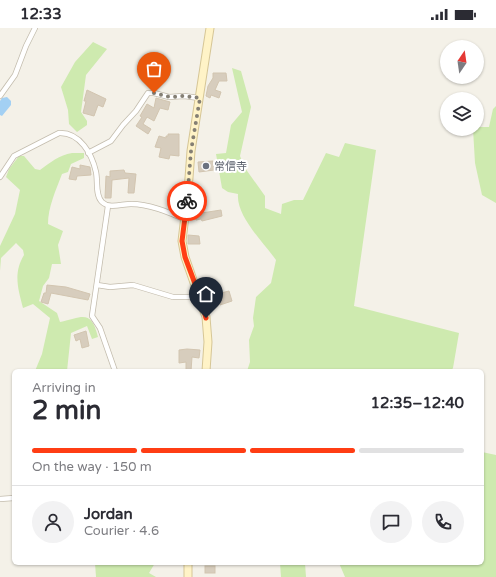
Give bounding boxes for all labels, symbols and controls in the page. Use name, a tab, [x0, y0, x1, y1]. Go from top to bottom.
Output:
text: 12:33	[20, 5, 62, 23]
north arrow	[440, 40, 484, 84]
map controls	[440, 40, 484, 136]
pin	[137, 52, 171, 93]
icon: bag	[143, 58, 165, 80]
button: layers	[440, 92, 484, 136]
place label: 常信寺	[214, 160, 247, 173]
marker: 常信寺	[201, 161, 211, 171]
courier	[167, 181, 207, 221]
icon: bike	[176, 190, 198, 212]
pin	[189, 277, 223, 318]
icon: home	[195, 283, 217, 305]
text: Arriving in	[32, 380, 96, 396]
text: 12:35–12:40	[371, 394, 464, 412]
text: 2 min	[32, 395, 101, 426]
text: On the way · 150 m	[32, 459, 152, 475]
button: person	[32, 501, 74, 543]
button: chat	[370, 501, 412, 543]
button: phone	[422, 501, 464, 543]
text: Jordan	[84, 505, 133, 523]
text: Courier · 4.6	[84, 523, 159, 539]

